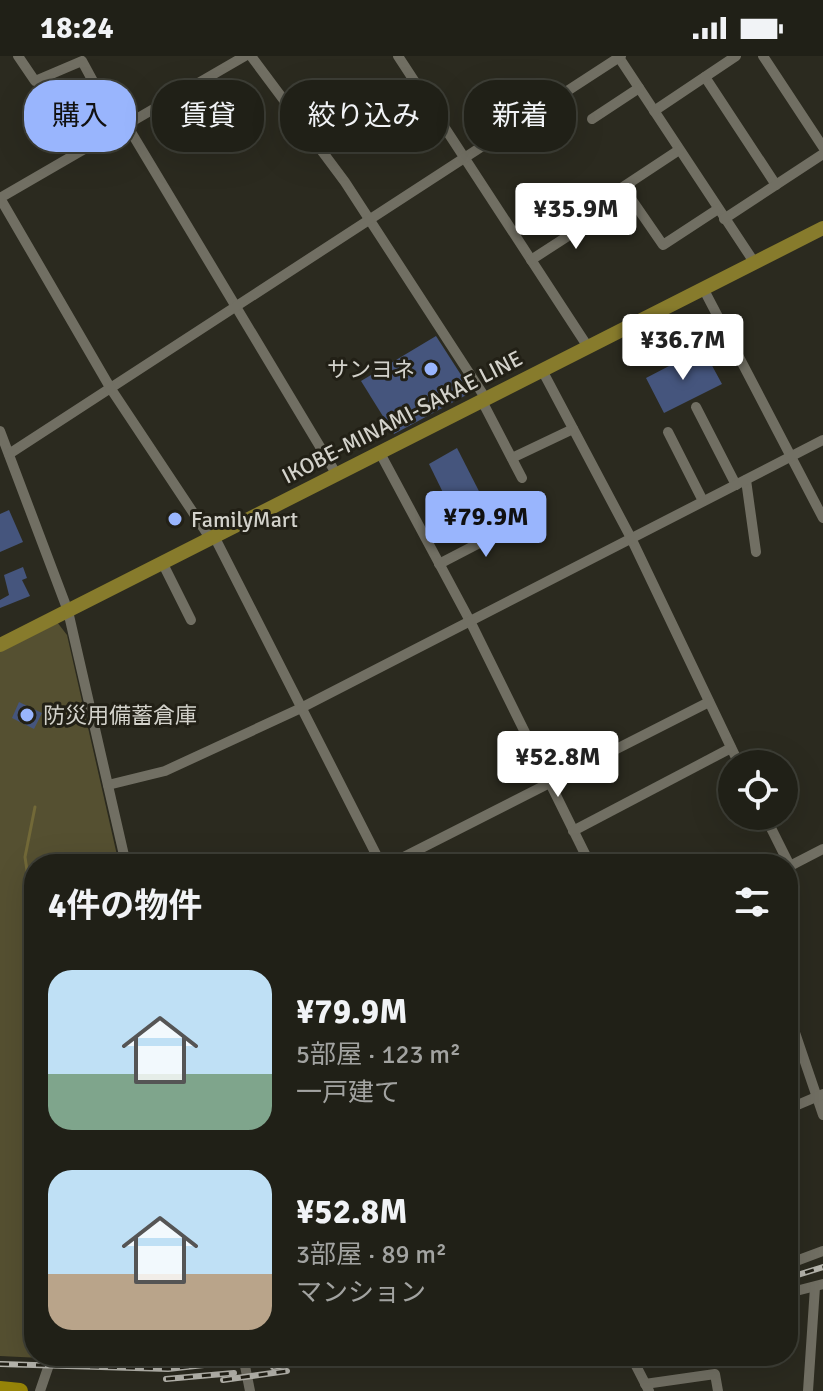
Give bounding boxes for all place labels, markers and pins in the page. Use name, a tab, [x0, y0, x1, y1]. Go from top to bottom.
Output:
pin: ¥35.9M	[511, 183, 641, 251]
pin: ¥36.7M	[618, 314, 748, 382]
place label: サンヨネ	[327, 356, 415, 383]
marker: サンヨネ	[422, 360, 440, 378]
pin: ¥79.9M	[421, 491, 551, 559]
place label: FamilyMart	[191, 506, 298, 533]
marker: FamilyMart	[166, 510, 184, 528]
place label: 防災用備蓄倉庫	[43, 702, 197, 729]
marker: 防災用備蓄倉庫	[18, 706, 36, 724]
pin: ¥52.8M	[493, 731, 623, 799]

